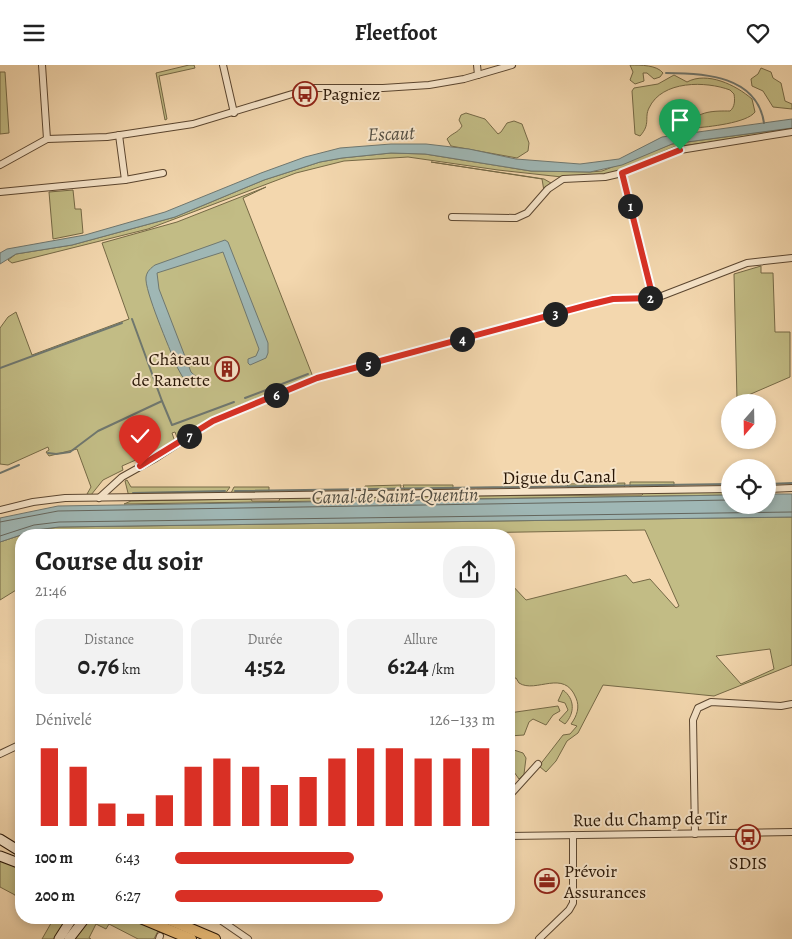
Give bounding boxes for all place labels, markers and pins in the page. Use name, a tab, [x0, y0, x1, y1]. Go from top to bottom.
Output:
bus stop icon: Pagniez	[292, 81, 318, 107]
place label: Pagniez	[322, 82, 380, 106]
pin	[659, 99, 701, 150]
pin: 1	[618, 193, 642, 219]
pin: 2	[638, 285, 662, 311]
pin: 3	[542, 301, 568, 327]
pin: 4	[450, 327, 474, 351]
place label: Château de Ranette	[132, 347, 210, 392]
pin: 5	[356, 351, 380, 377]
building icon: Château de Ranette	[214, 356, 240, 382]
pin: 6	[264, 383, 288, 407]
pin	[119, 415, 161, 466]
pin: 7	[176, 423, 202, 449]
bus stop icon: SDIS	[735, 824, 761, 850]
place label: SDIS	[729, 851, 767, 875]
place label: Prévoir Assurances	[563, 859, 646, 904]
office icon: Prévoir Assurances	[534, 868, 560, 894]

